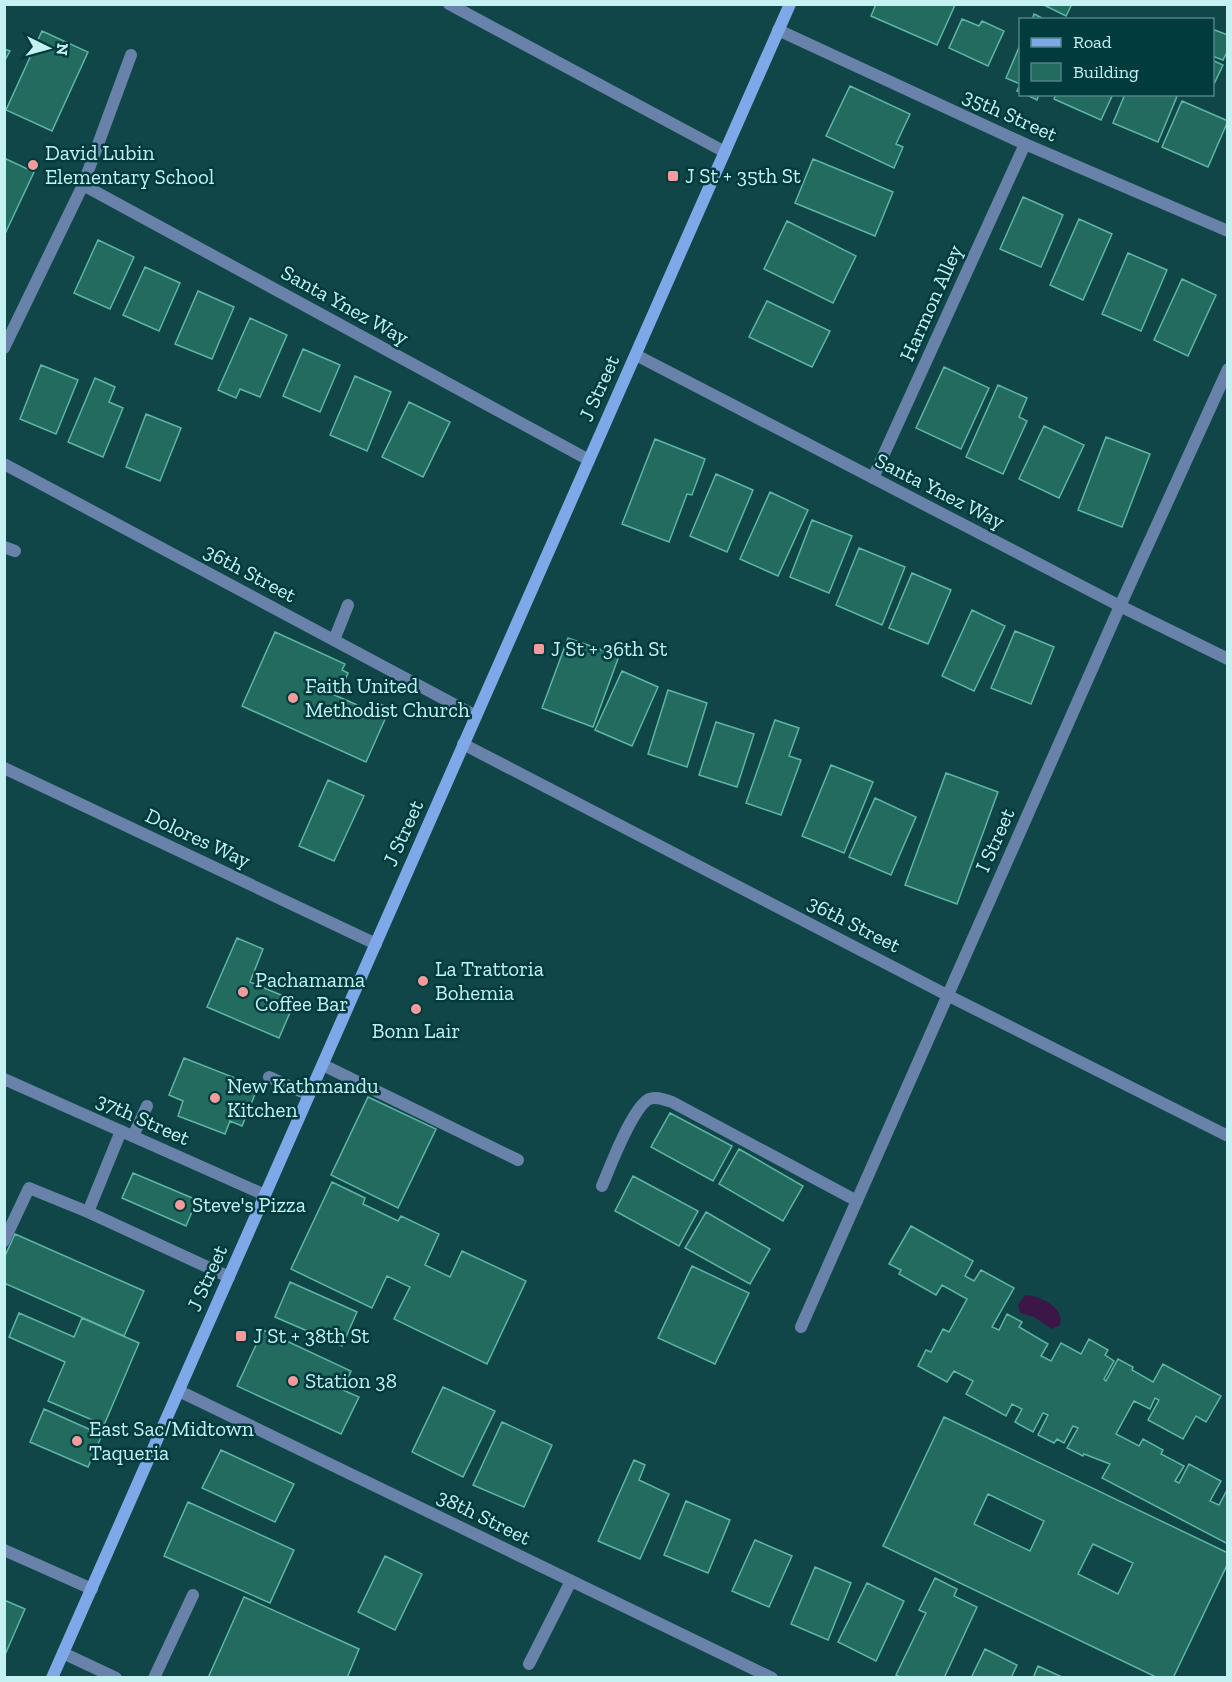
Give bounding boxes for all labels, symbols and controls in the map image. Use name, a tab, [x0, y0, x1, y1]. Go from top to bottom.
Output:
north arrow	[18, 18, 78, 78]
legend	[1019, 18, 1214, 96]
text: Road	[1073, 31, 1112, 53]
text: N	[52, 42, 72, 56]
text: Building	[1073, 61, 1139, 83]
street label: 35th Street	[959, 83, 1061, 146]
place label: David Lubin Elementary School	[45, 140, 215, 189]
marker: David Lubin Elementary School	[26, 158, 40, 172]
place label: J St + 35th St	[685, 163, 801, 188]
marker: J St + 35th St	[666, 169, 680, 183]
street label: Harmon Alley	[894, 241, 967, 365]
street label: Santa Ynez Way	[277, 259, 414, 350]
street label: J Street	[573, 351, 624, 425]
street label: Santa Ynez Way	[871, 447, 1009, 534]
street label: 36th Street	[200, 538, 301, 607]
place label: J St + 36th St	[551, 636, 667, 661]
marker: J St + 36th St	[532, 642, 546, 656]
place label: Faith United Methodist Church	[305, 673, 470, 722]
marker: Faith United Methodist Church	[286, 691, 300, 705]
street label: J Street	[377, 796, 428, 870]
street label: Dolores Way	[142, 802, 255, 873]
street label: I Street	[970, 804, 1020, 875]
street label: 36th Street	[804, 890, 905, 958]
place label: La Trattoria Bohemia	[435, 956, 544, 1005]
place label: Pachamama Coffee Bar	[255, 967, 365, 1016]
marker: La Trattoria Bohemia	[416, 974, 430, 988]
marker: Pachamama Coffee Bar	[236, 985, 250, 999]
marker: Bonn Lair	[409, 1002, 423, 1016]
place label: Bonn Lair	[372, 1018, 460, 1043]
place label: New Kathmandu Kitchen	[227, 1073, 379, 1122]
street label: 37th Street	[93, 1087, 194, 1150]
marker: New Kathmandu Kitchen	[208, 1091, 222, 1105]
place label: Steve's Pizza	[192, 1192, 306, 1217]
marker: Steve's Pizza	[173, 1198, 187, 1212]
street label: J Street	[181, 1241, 232, 1315]
place label: J St + 38th St	[253, 1323, 370, 1348]
marker: J St + 38th St	[234, 1329, 248, 1343]
place label: Station 38	[305, 1368, 397, 1393]
marker: Station 38	[286, 1374, 300, 1388]
place label: East Sac/Midtown Taqueria	[89, 1416, 254, 1465]
marker: East Sac/Midtown Taqueria	[70, 1434, 84, 1448]
street label: 38th Street	[433, 1483, 535, 1550]

